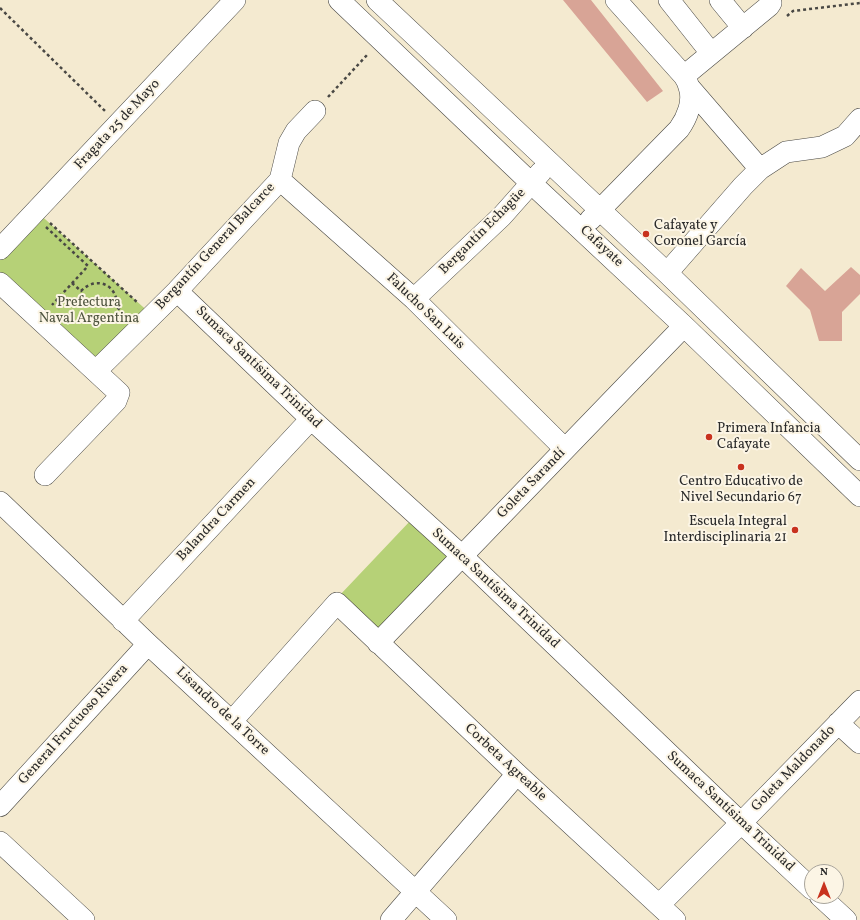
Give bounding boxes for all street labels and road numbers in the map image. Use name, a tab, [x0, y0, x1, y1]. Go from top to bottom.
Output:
street label: Fragata 25 de Mayo	[72, 76, 164, 174]
street label: Bergantín General Balcarce	[153, 180, 279, 314]
street label: Bergantín Echagüe	[436, 185, 530, 279]
street label: Cafayate	[576, 223, 626, 271]
street label: Falucho San Luis	[382, 270, 468, 354]
street label: Sumaca Santísima Trinidad	[192, 303, 324, 433]
street label: Goleta Sarandí	[494, 445, 570, 523]
street label: Balandra Carmen	[174, 475, 260, 565]
street label: Sumaca Santísima Trinidad	[428, 525, 562, 653]
street label: General Fructuoso Rivera	[16, 661, 132, 789]
street label: Lisandro de la Torre	[172, 664, 272, 760]
street label: Corbeta Agreable	[460, 721, 550, 805]
street label: Goleta Maldonado	[749, 722, 839, 816]
street label: Sumaca Santísima Trinidad	[663, 748, 797, 876]

